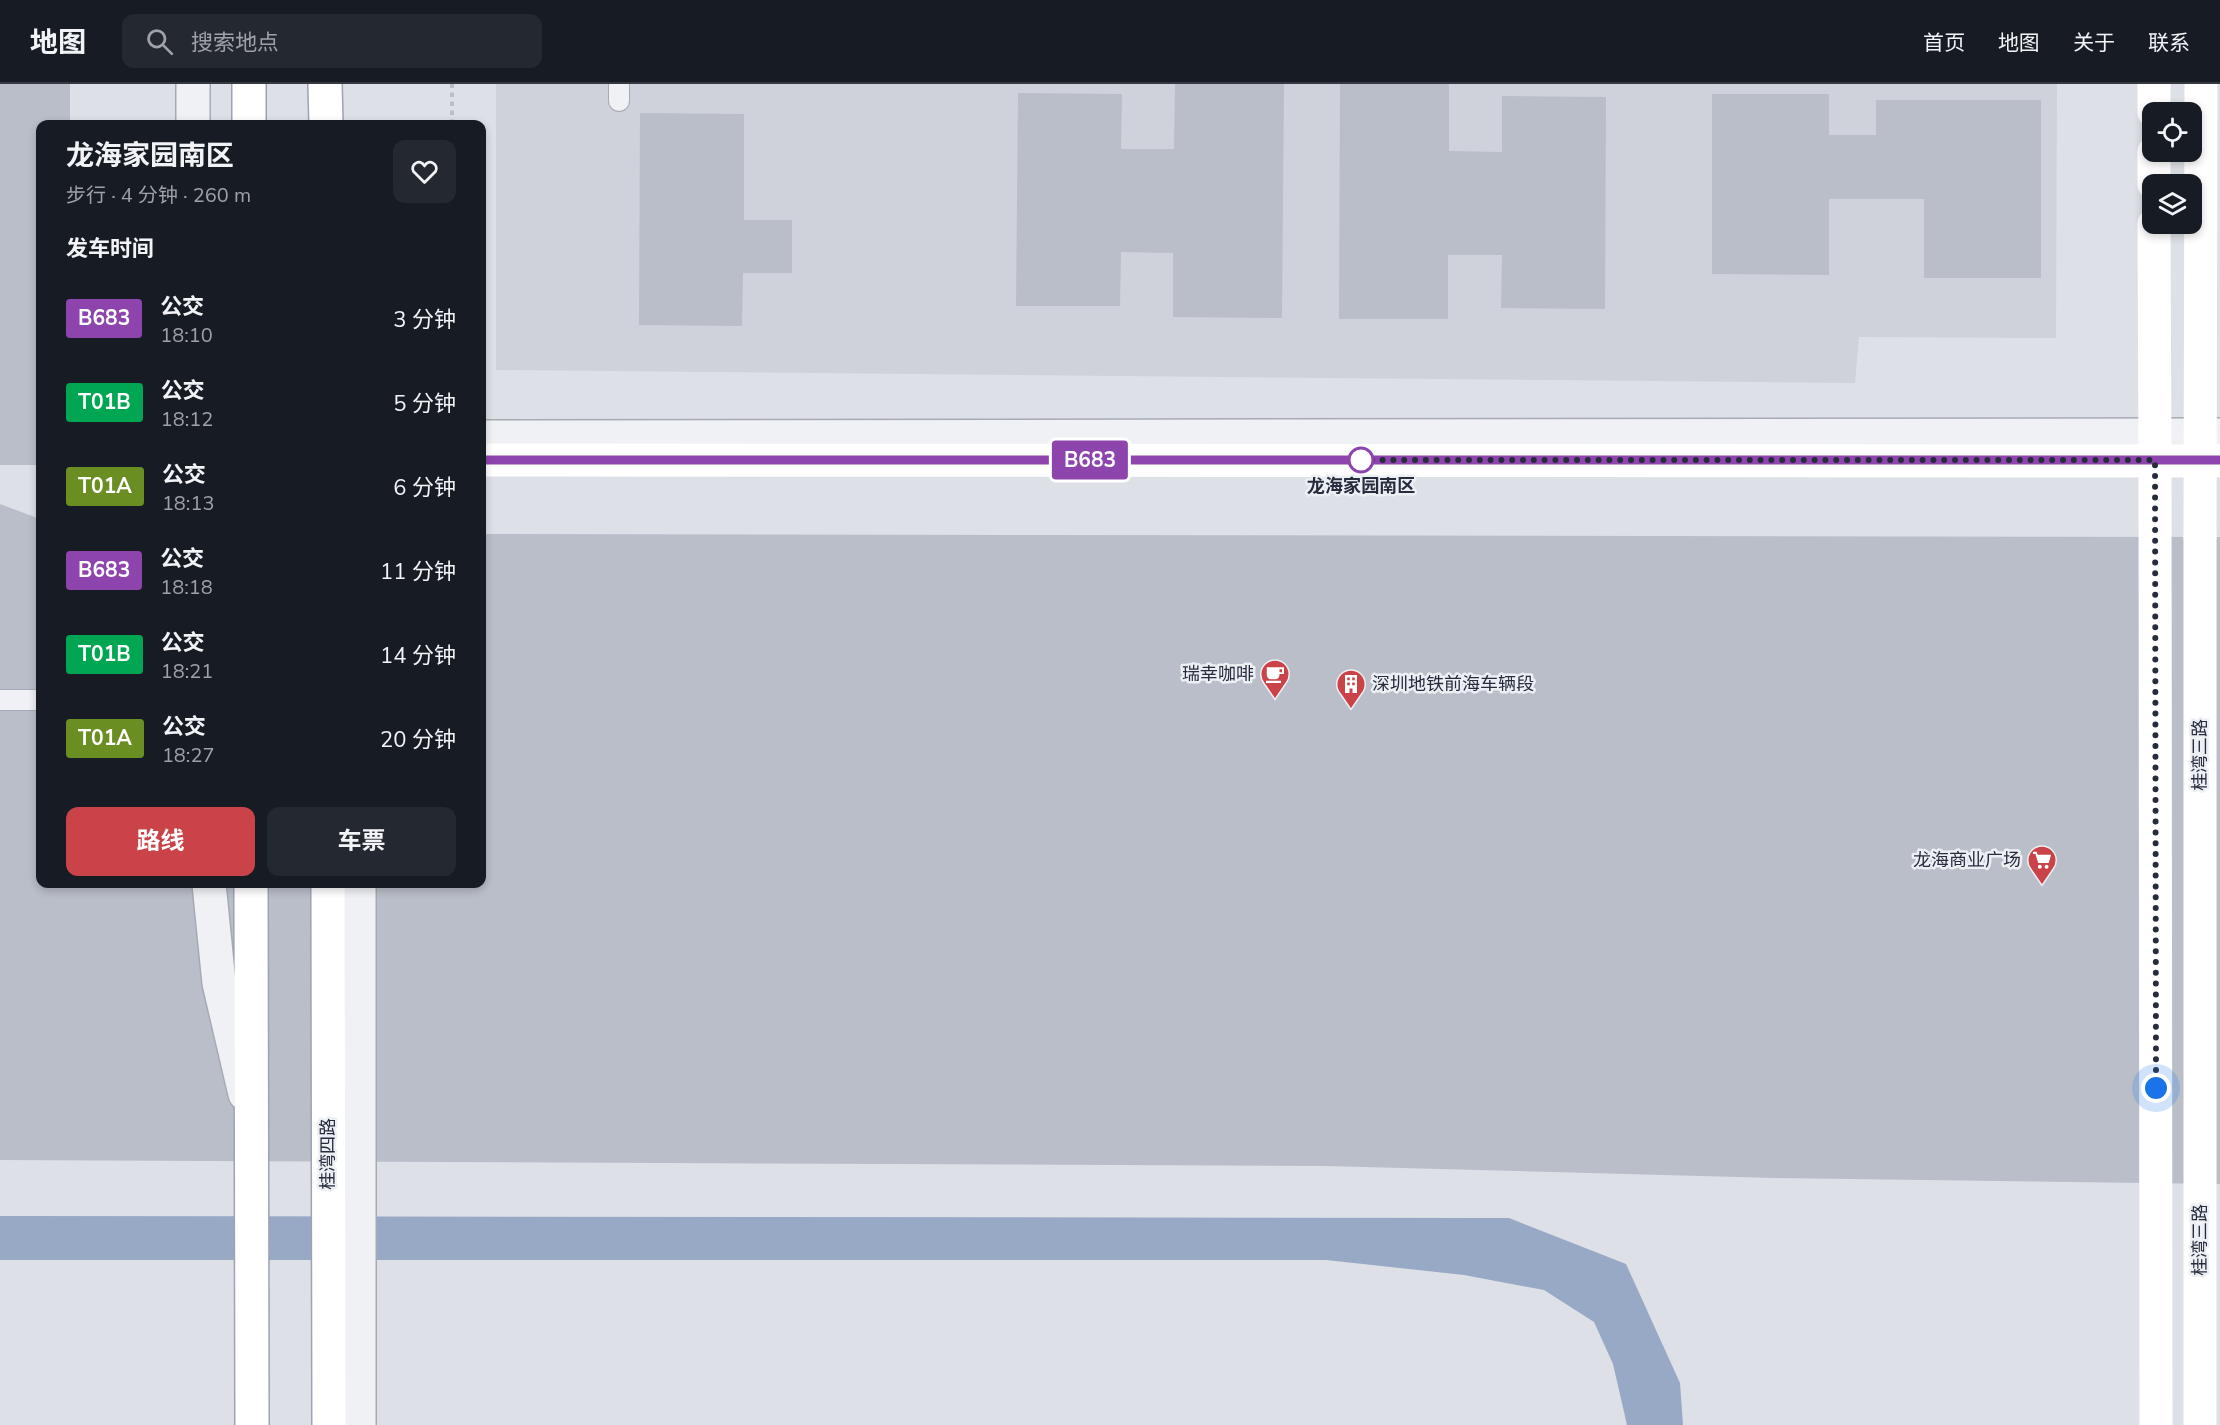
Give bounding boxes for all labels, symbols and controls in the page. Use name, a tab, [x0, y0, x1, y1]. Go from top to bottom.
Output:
search box	[122, 14, 542, 68]
text: 地图	[30, 24, 86, 62]
icon: search	[143, 25, 176, 58]
text: 搜索地点	[191, 28, 279, 58]
text: 首页	[1923, 29, 1965, 57]
text: 地图	[1998, 29, 2040, 57]
text: 关于	[2073, 29, 2115, 57]
text: 联系	[2148, 29, 2190, 57]
map controls	[2142, 102, 2202, 234]
button: locate	[2142, 102, 2202, 162]
text: 龙海家园南区	[66, 137, 234, 175]
button: heart	[393, 140, 456, 203]
button: layers	[2142, 174, 2202, 234]
text: 步行 · 4 分钟 · 260 m	[66, 182, 251, 209]
text: 发车时间	[66, 234, 154, 264]
text: 公交	[160, 292, 204, 322]
text: B683	[78, 304, 130, 332]
text: 3 分钟	[393, 305, 456, 335]
text: 18:10	[160, 322, 213, 349]
text: 公交	[161, 376, 205, 406]
text: T01B	[78, 388, 131, 416]
text: 5 分钟	[393, 389, 456, 419]
text: 18:12	[161, 406, 213, 433]
line badge: B683	[1048, 440, 1132, 479]
text: B683	[1064, 446, 1116, 474]
marker: 龙海家园南区	[1348, 447, 1374, 473]
text: 公交	[162, 460, 206, 490]
text: T01A	[78, 472, 132, 500]
text: 6 分钟	[393, 473, 456, 503]
place label: 龙海家园南区	[1307, 474, 1415, 498]
text: 18:13	[162, 490, 214, 517]
text: 公交	[160, 544, 204, 574]
text: B683	[78, 556, 130, 584]
text: 11 分钟	[380, 557, 456, 587]
text: 18:18	[160, 574, 213, 601]
text: 公交	[161, 628, 205, 658]
text: T01B	[78, 640, 131, 668]
text: 14 分钟	[380, 641, 456, 671]
text: 18:21	[161, 658, 213, 685]
cafe icon: 瑞幸咖啡	[1259, 658, 1291, 700]
place label: 瑞幸咖啡	[1182, 662, 1254, 686]
building icon: 深圳地铁前海车辆段	[1335, 668, 1367, 710]
place label: 深圳地铁前海车辆段	[1372, 672, 1534, 696]
text: 公交	[162, 712, 206, 742]
street label: 桂湾三路	[2188, 719, 2212, 791]
text: T01A	[78, 724, 132, 752]
text: 20 分钟	[380, 725, 456, 755]
text: 18:27	[162, 742, 214, 769]
button: 路线	[66, 807, 255, 876]
button: 车票	[267, 807, 456, 876]
supermarket icon: 龙海商业广场	[2026, 844, 2058, 886]
place label: 龙海商业广场	[1913, 848, 2021, 872]
your location	[2141, 1073, 2171, 1103]
street label: 桂湾四路	[316, 1118, 340, 1190]
street label: 桂湾三路	[2188, 1204, 2212, 1276]

